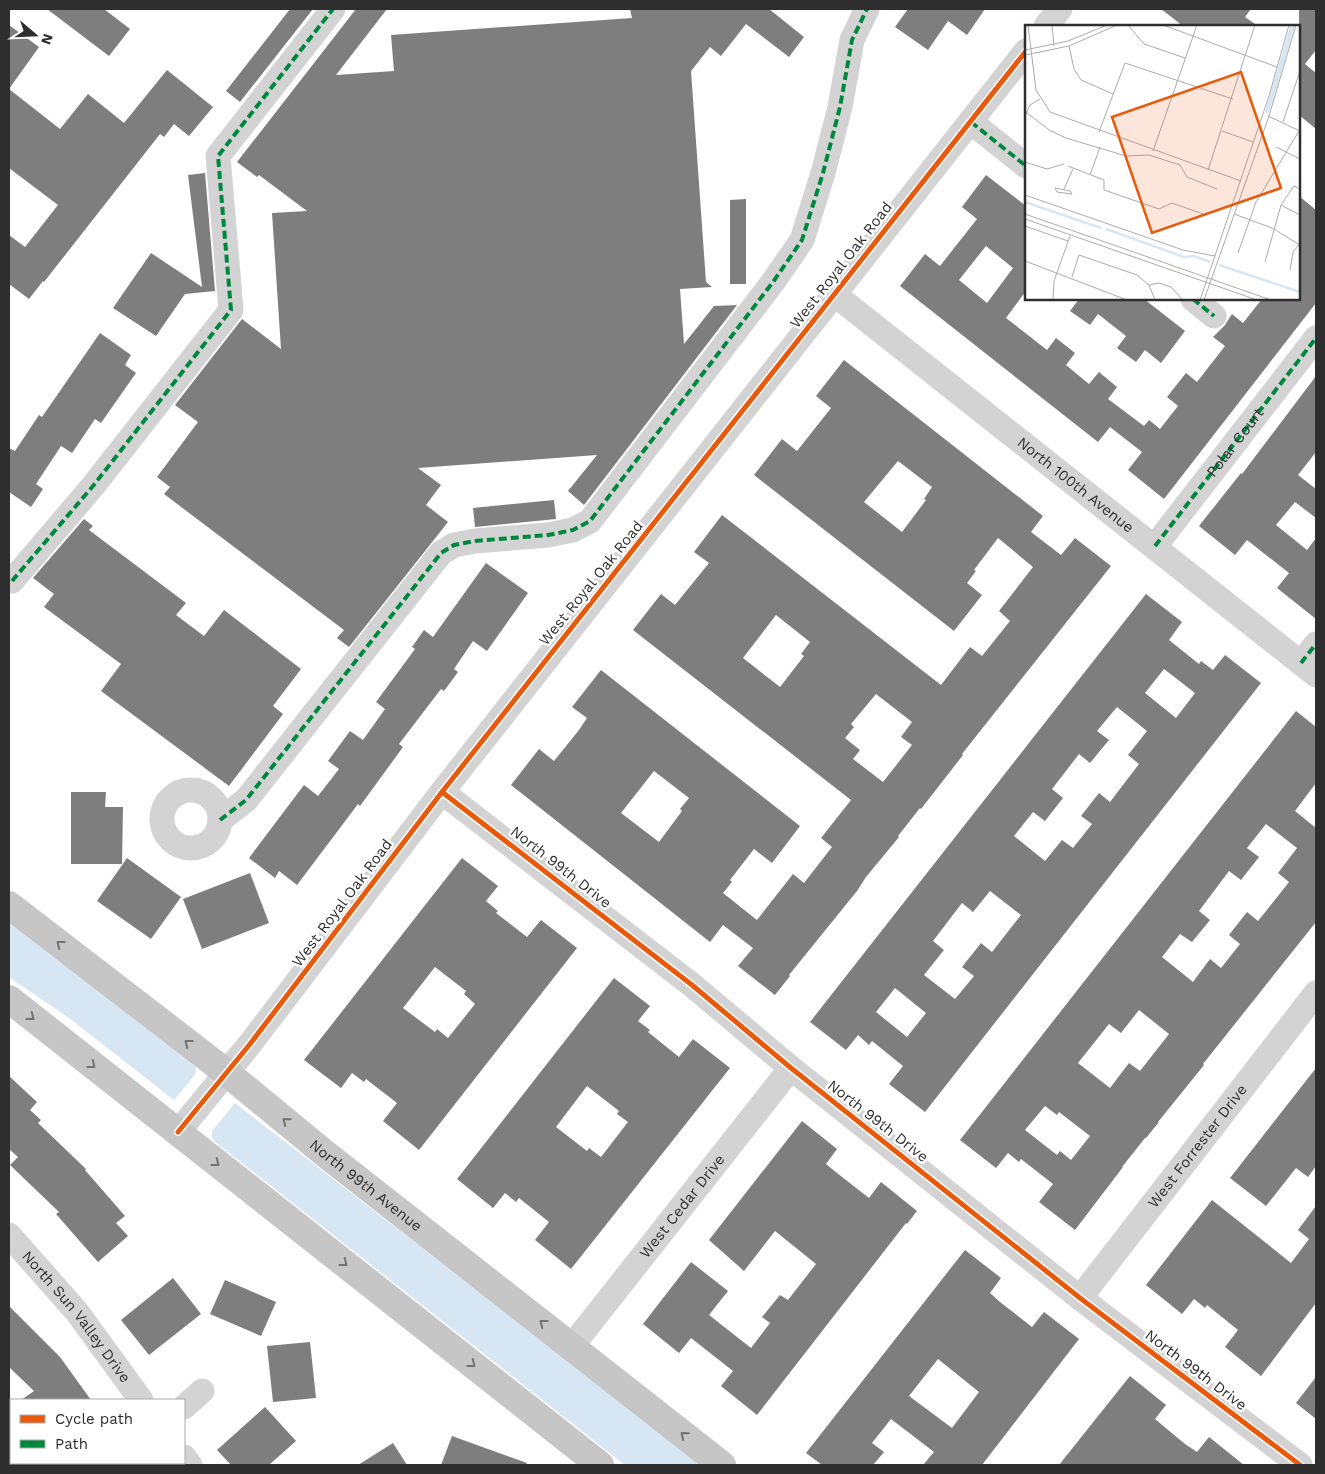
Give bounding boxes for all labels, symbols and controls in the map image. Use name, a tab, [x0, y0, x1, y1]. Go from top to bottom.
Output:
north arrow	[10, 10, 60, 60]
inset map	[1025, 25, 1300, 300]
text: N	[38, 32, 57, 47]
street label: West Royal Oak Road	[786, 198, 896, 332]
street label: Polar Court	[1203, 404, 1268, 481]
street label: North 100th Avenue	[1014, 433, 1138, 537]
street label: West Royal Oak Road	[535, 517, 647, 649]
street label: North 99th Drive	[507, 822, 615, 912]
street label: West Royal Oak Road	[288, 836, 396, 970]
one-way arrow	[56, 941, 66, 950]
one-way arrow	[25, 1011, 34, 1019]
one-way arrow	[185, 1041, 194, 1049]
one-way arrow	[86, 1059, 95, 1067]
street label: North 99th Drive	[824, 1076, 932, 1166]
street label: West Forrester Drive	[1144, 1081, 1251, 1211]
one-way arrow	[282, 1118, 291, 1127]
street label: North 99th Avenue	[306, 1136, 426, 1235]
street label: West Cedar Drive	[636, 1151, 729, 1262]
one-way arrow	[210, 1157, 219, 1165]
street label: North Sun Valley Drive	[18, 1247, 134, 1386]
one-way arrow	[338, 1258, 347, 1266]
one-way arrow	[540, 1321, 549, 1329]
street label: North 99th Drive	[1142, 1326, 1250, 1414]
one-way arrow	[466, 1358, 475, 1367]
legend	[10, 1399, 185, 1464]
text: Cycle path	[55, 1410, 133, 1428]
one-way arrow	[681, 1433, 690, 1441]
text: Path	[55, 1435, 88, 1453]

